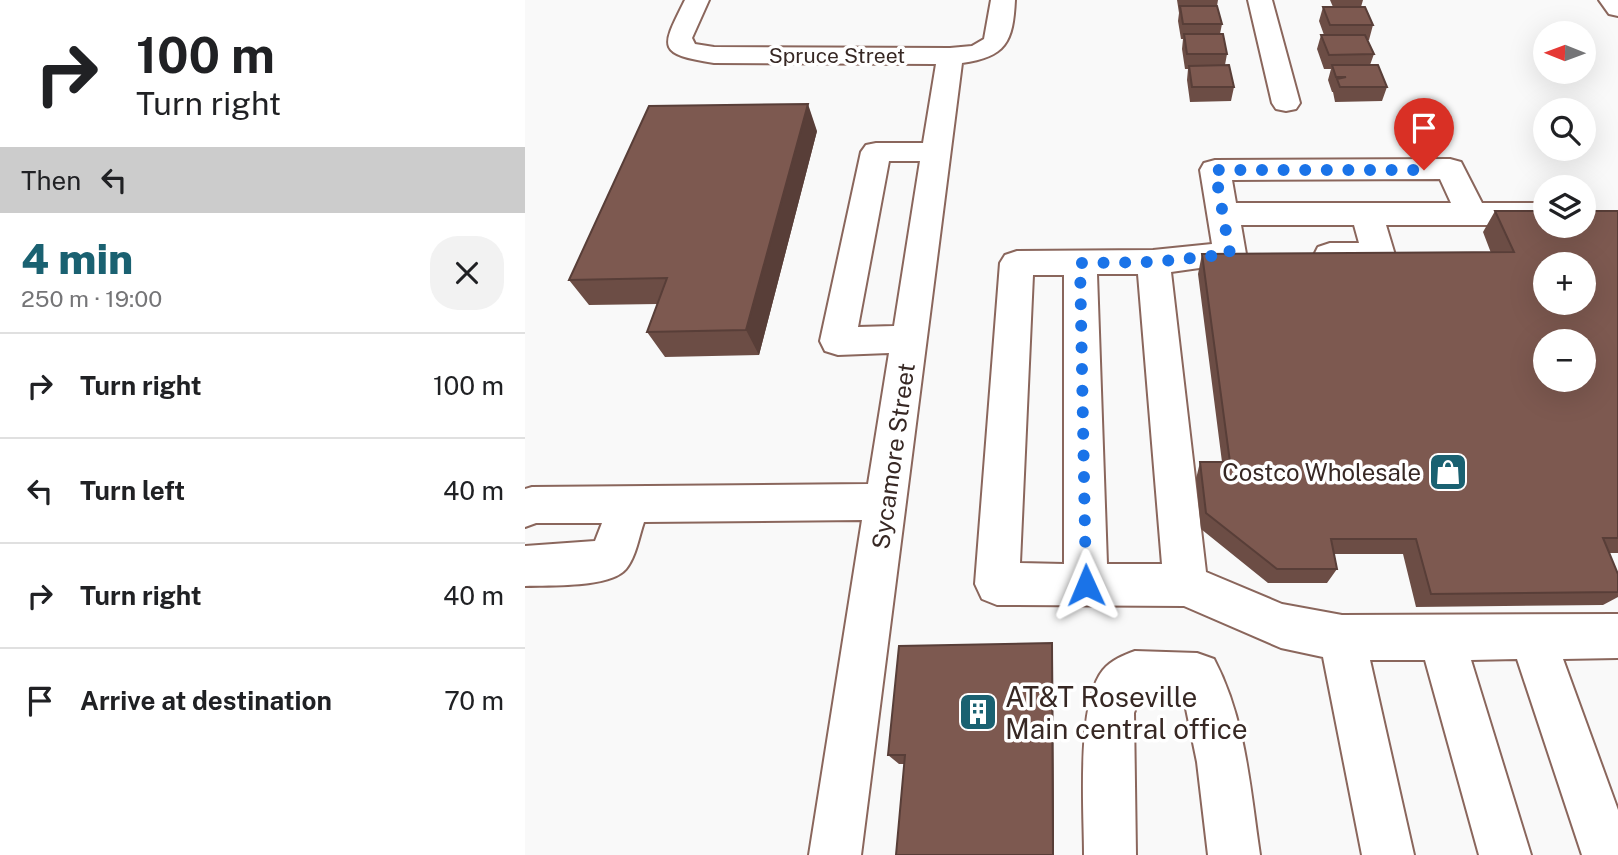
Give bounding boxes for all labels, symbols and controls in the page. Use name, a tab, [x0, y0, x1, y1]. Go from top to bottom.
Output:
north arrow	[1533, 21, 1596, 84]
map controls	[1533, 21, 1596, 392]
text: 100 m	[136, 26, 275, 84]
icon: right	[21, 28, 112, 119]
street label: Spruce Street	[769, 43, 905, 68]
text: Turn right	[136, 85, 281, 122]
pin	[1394, 98, 1454, 170]
button: search	[1533, 98, 1596, 161]
icon: arrive	[1405, 109, 1443, 147]
icon: left	[95, 161, 133, 199]
text: Then	[21, 165, 81, 196]
button: layers	[1533, 175, 1596, 238]
text: 4 min	[21, 234, 133, 283]
button: close	[430, 236, 504, 310]
button: +	[1533, 252, 1596, 315]
text: 250 m · 19:00	[21, 285, 162, 312]
button: −	[1533, 329, 1596, 392]
street label: Sycamore Street	[866, 361, 920, 551]
icon: right	[21, 367, 59, 405]
text: Turn right	[80, 370, 202, 401]
text: 100 m	[433, 370, 504, 401]
shop icon: Costco Wholesale	[1427, 451, 1469, 493]
place label: Costco Wholesale	[1222, 458, 1421, 486]
icon: left	[21, 472, 59, 510]
text: Turn left	[80, 475, 185, 506]
text: 40 m	[443, 475, 504, 506]
position arrow	[1049, 548, 1123, 622]
icon: right	[21, 577, 59, 615]
text: Turn right	[80, 580, 202, 611]
text: 40 m	[443, 580, 504, 611]
place label: AT&T Roseville Main central office	[1005, 680, 1248, 745]
icon: arrive	[21, 682, 59, 720]
text: Arrive at destination	[80, 685, 332, 716]
text: 70 m	[444, 685, 504, 716]
building icon: AT&T Roseville Main central office	[957, 691, 999, 733]

